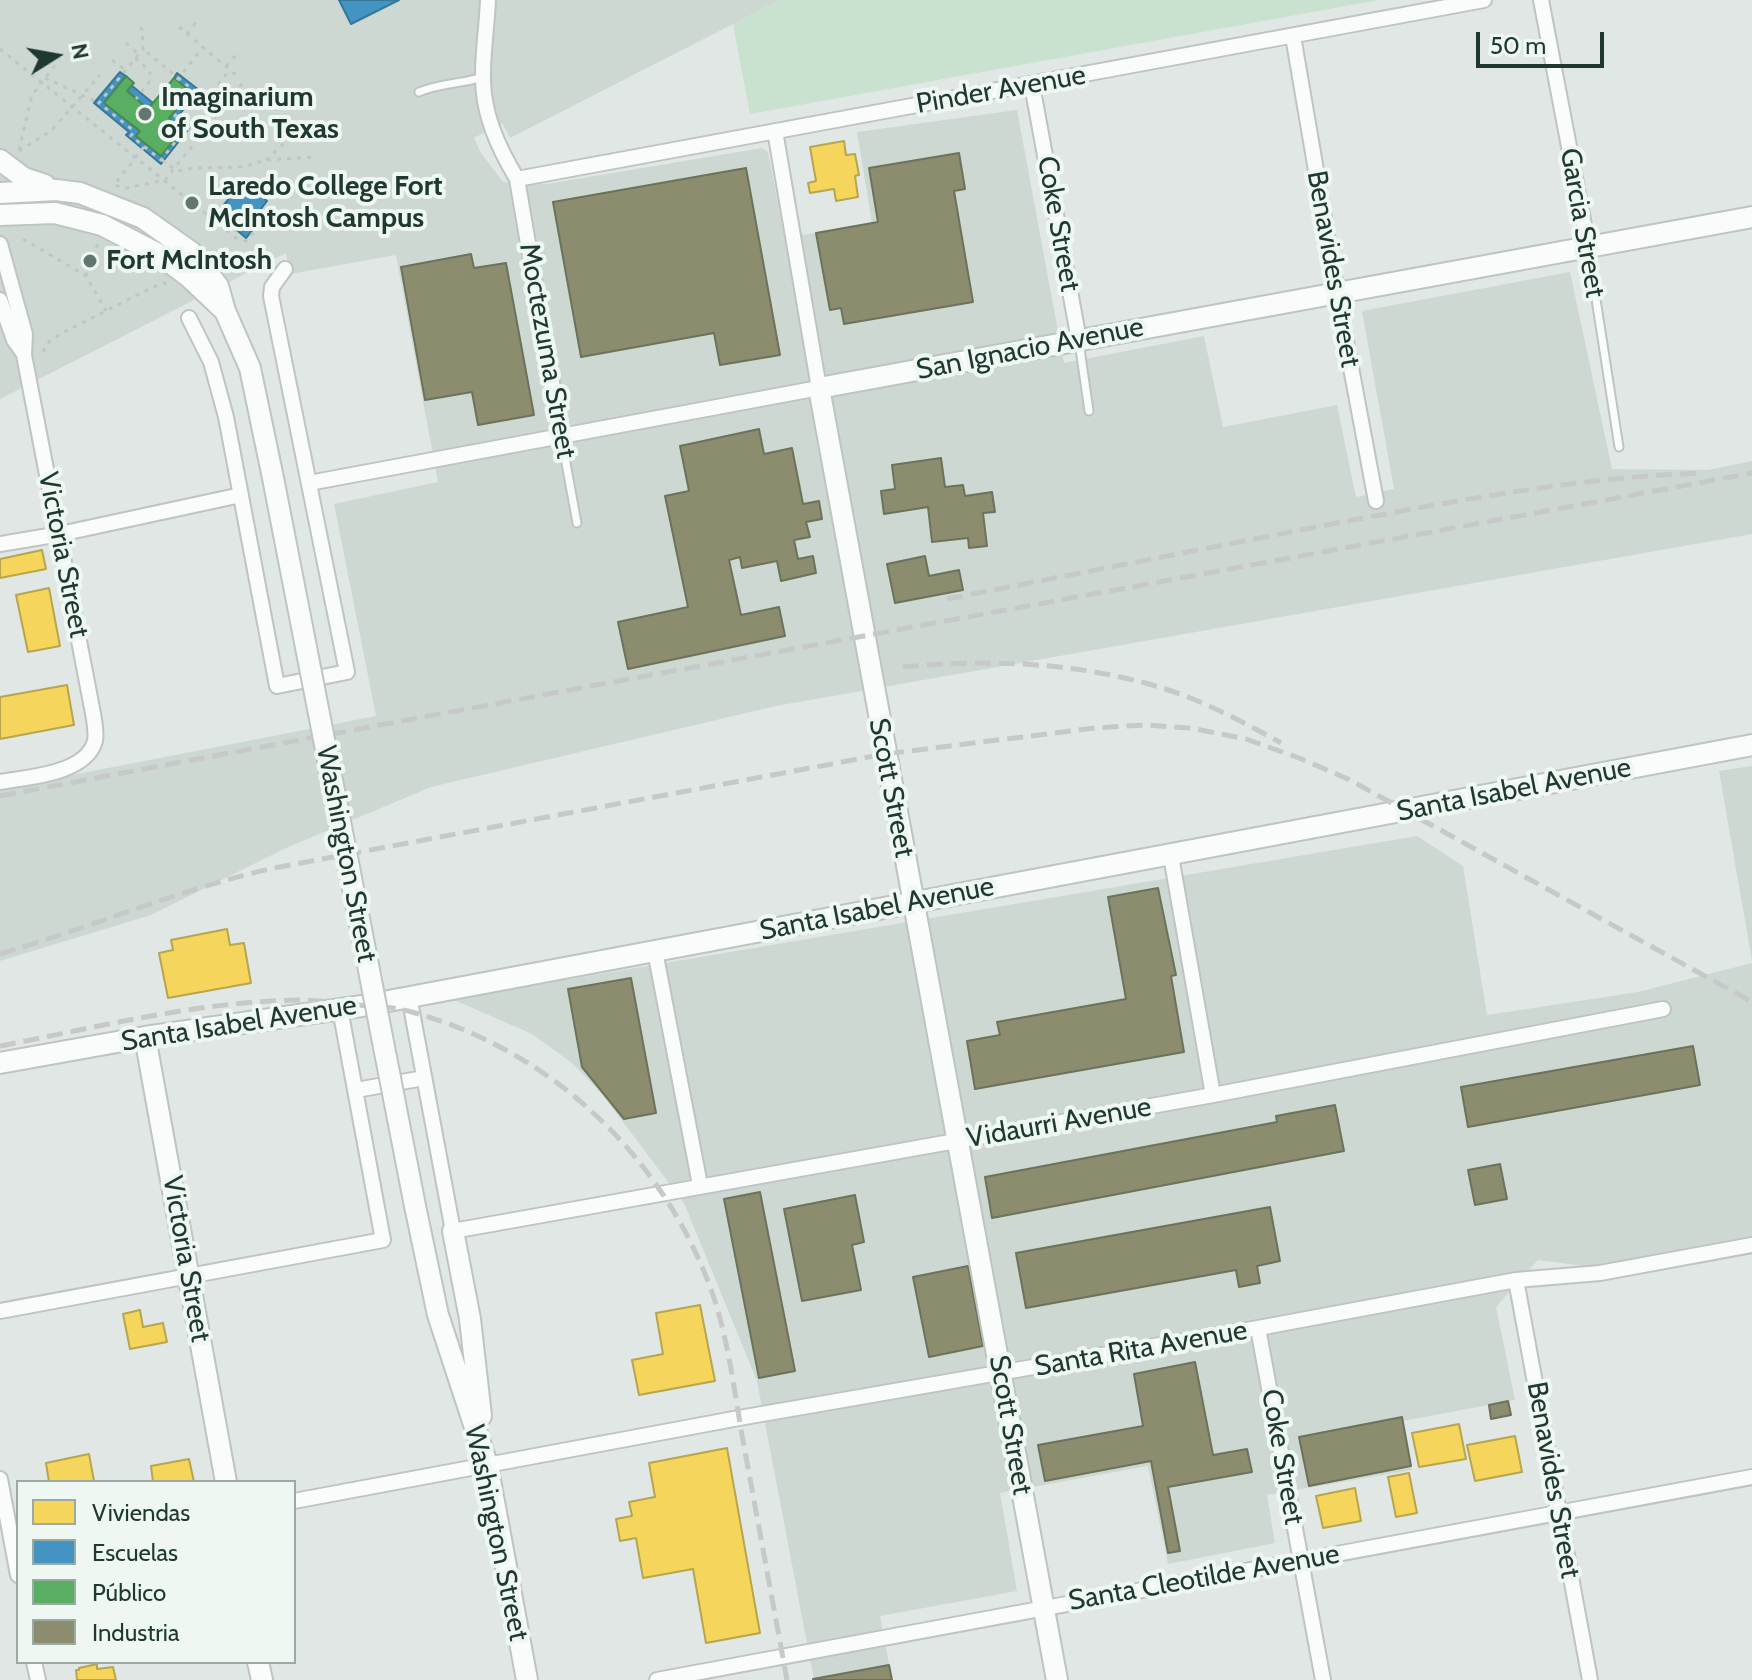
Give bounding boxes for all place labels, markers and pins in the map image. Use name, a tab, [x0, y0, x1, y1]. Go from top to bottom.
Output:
place label: Imaginarium of South Texas	[161, 81, 339, 147]
marker: Imaginarium of South Texas	[136, 105, 154, 123]
place label: Laredo College Fort McIntosh Campus	[208, 170, 443, 236]
marker: Laredo College Fort McIntosh Campus	[183, 194, 201, 212]
place label: Fort McIntosh	[106, 244, 272, 278]
marker: Fort McIntosh	[81, 252, 99, 270]

